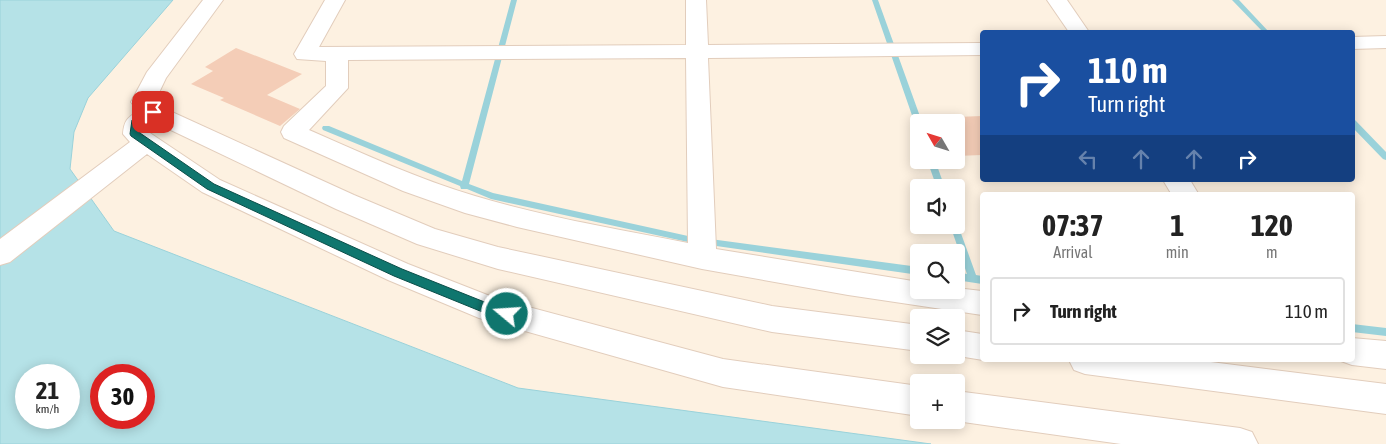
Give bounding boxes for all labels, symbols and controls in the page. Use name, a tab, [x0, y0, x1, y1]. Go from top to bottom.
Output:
icon: right	[1005, 50, 1070, 115]
text: 110 m	[1088, 50, 1167, 90]
pin	[132, 91, 174, 133]
text: Turn right	[1088, 91, 1165, 117]
icon: arrive	[139, 98, 167, 126]
north arrow	[910, 114, 965, 169]
map controls	[910, 114, 965, 429]
icon: left	[1074, 145, 1102, 173]
icon: ahead	[1127, 145, 1155, 173]
icon: ahead	[1180, 145, 1208, 173]
icon: right	[1233, 145, 1261, 173]
button: sound	[910, 179, 965, 234]
text: 07:37	[1042, 208, 1104, 242]
text: 1	[1170, 208, 1184, 242]
text: 120	[1251, 208, 1293, 242]
text: Arrival	[1053, 243, 1092, 261]
text: min	[1166, 243, 1189, 261]
text: m	[1266, 243, 1278, 261]
button: search	[910, 244, 965, 299]
position arrow	[480, 287, 532, 339]
icon: right	[1007, 297, 1035, 325]
text: Turn right	[1050, 300, 1117, 322]
text: 110 m	[1285, 300, 1328, 322]
button: layers	[910, 309, 965, 364]
speed limit sign: 30	[90, 364, 155, 429]
button: +	[910, 374, 965, 429]
text: 21	[36, 376, 59, 404]
text: km/h	[36, 402, 59, 416]

